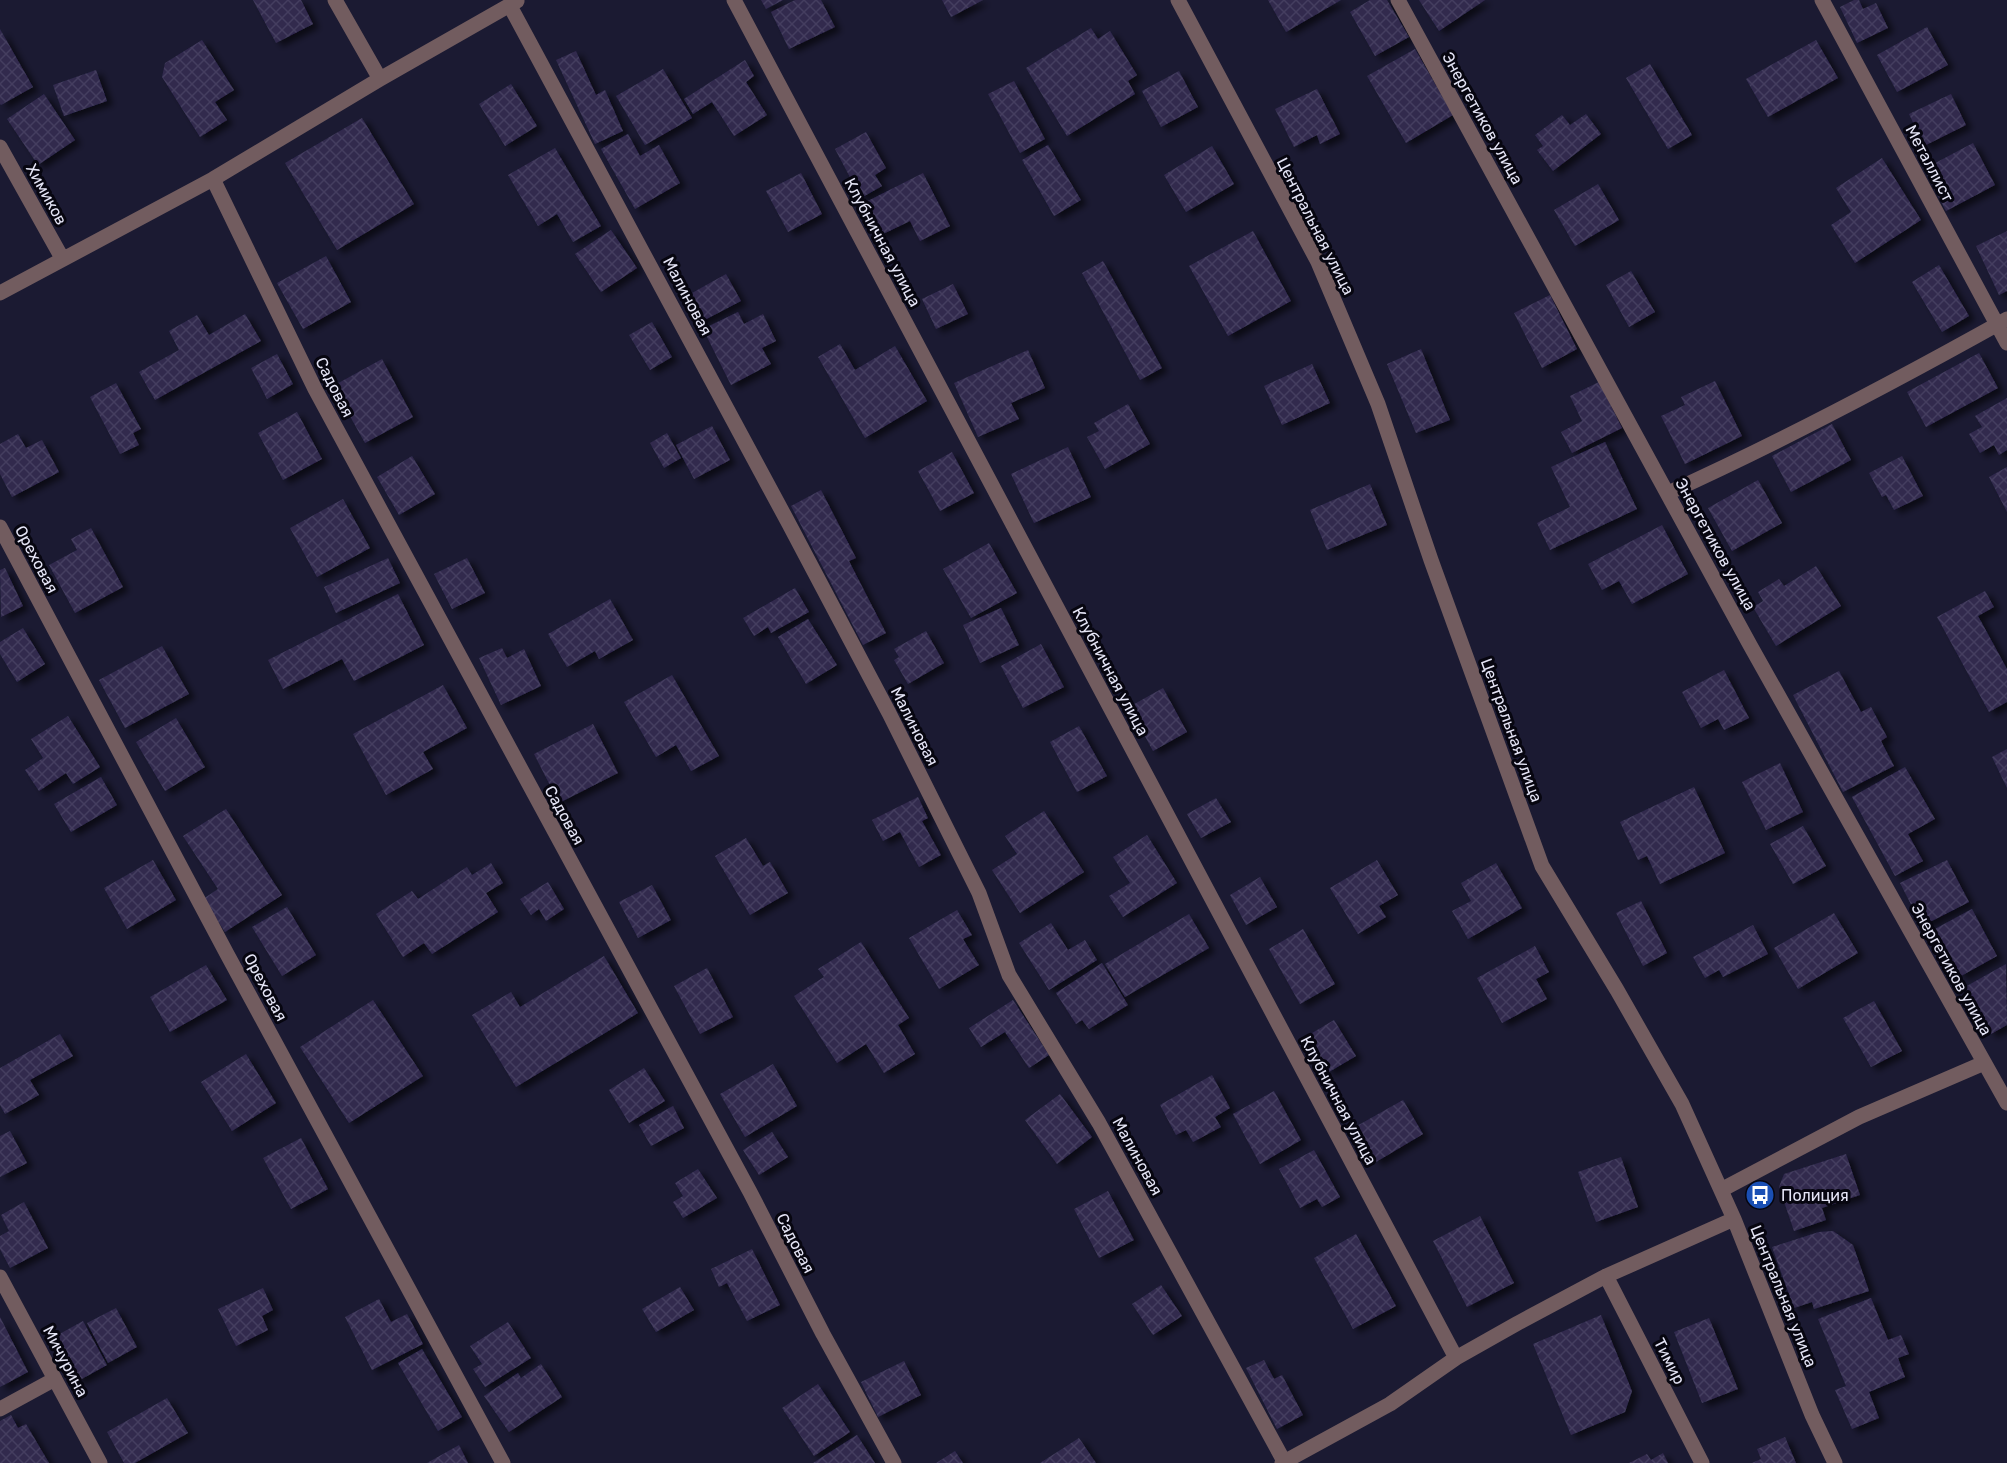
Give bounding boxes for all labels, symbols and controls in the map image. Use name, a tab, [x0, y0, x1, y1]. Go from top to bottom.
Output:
street label: Энергетиков улица	[1438, 49, 1527, 188]
street label: Металлист	[1901, 122, 1958, 205]
street label: Центральная улица	[1273, 154, 1358, 298]
street label: Химиков	[22, 160, 71, 228]
street label: Клубничная улица	[841, 175, 925, 310]
street label: Малиновая	[659, 254, 716, 339]
street label: Садовая	[311, 354, 358, 420]
street label: Энергетиков улица	[1671, 475, 1760, 614]
street label: Ореховая	[11, 522, 62, 596]
street label: Клубничная улица	[1069, 604, 1153, 739]
street label: Центральная улица	[1477, 656, 1546, 805]
street label: Малиновая	[887, 684, 943, 769]
street label: Садовая	[541, 782, 589, 848]
street label: Энергетиков улица	[1907, 900, 1996, 1039]
street label: Ореховая	[240, 950, 291, 1024]
street label: Клубничная улица	[1297, 1033, 1381, 1168]
street label: Малиновая	[1108, 1114, 1167, 1198]
bus stop icon: Полиция	[1744, 1179, 1776, 1211]
place label: Полиция	[1781, 1186, 1849, 1205]
street label: Садовая	[772, 1210, 819, 1276]
street label: Центральная улица	[1746, 1222, 1821, 1370]
street label: Мичурина	[39, 1322, 92, 1400]
street label: Тимир	[1650, 1335, 1689, 1387]

